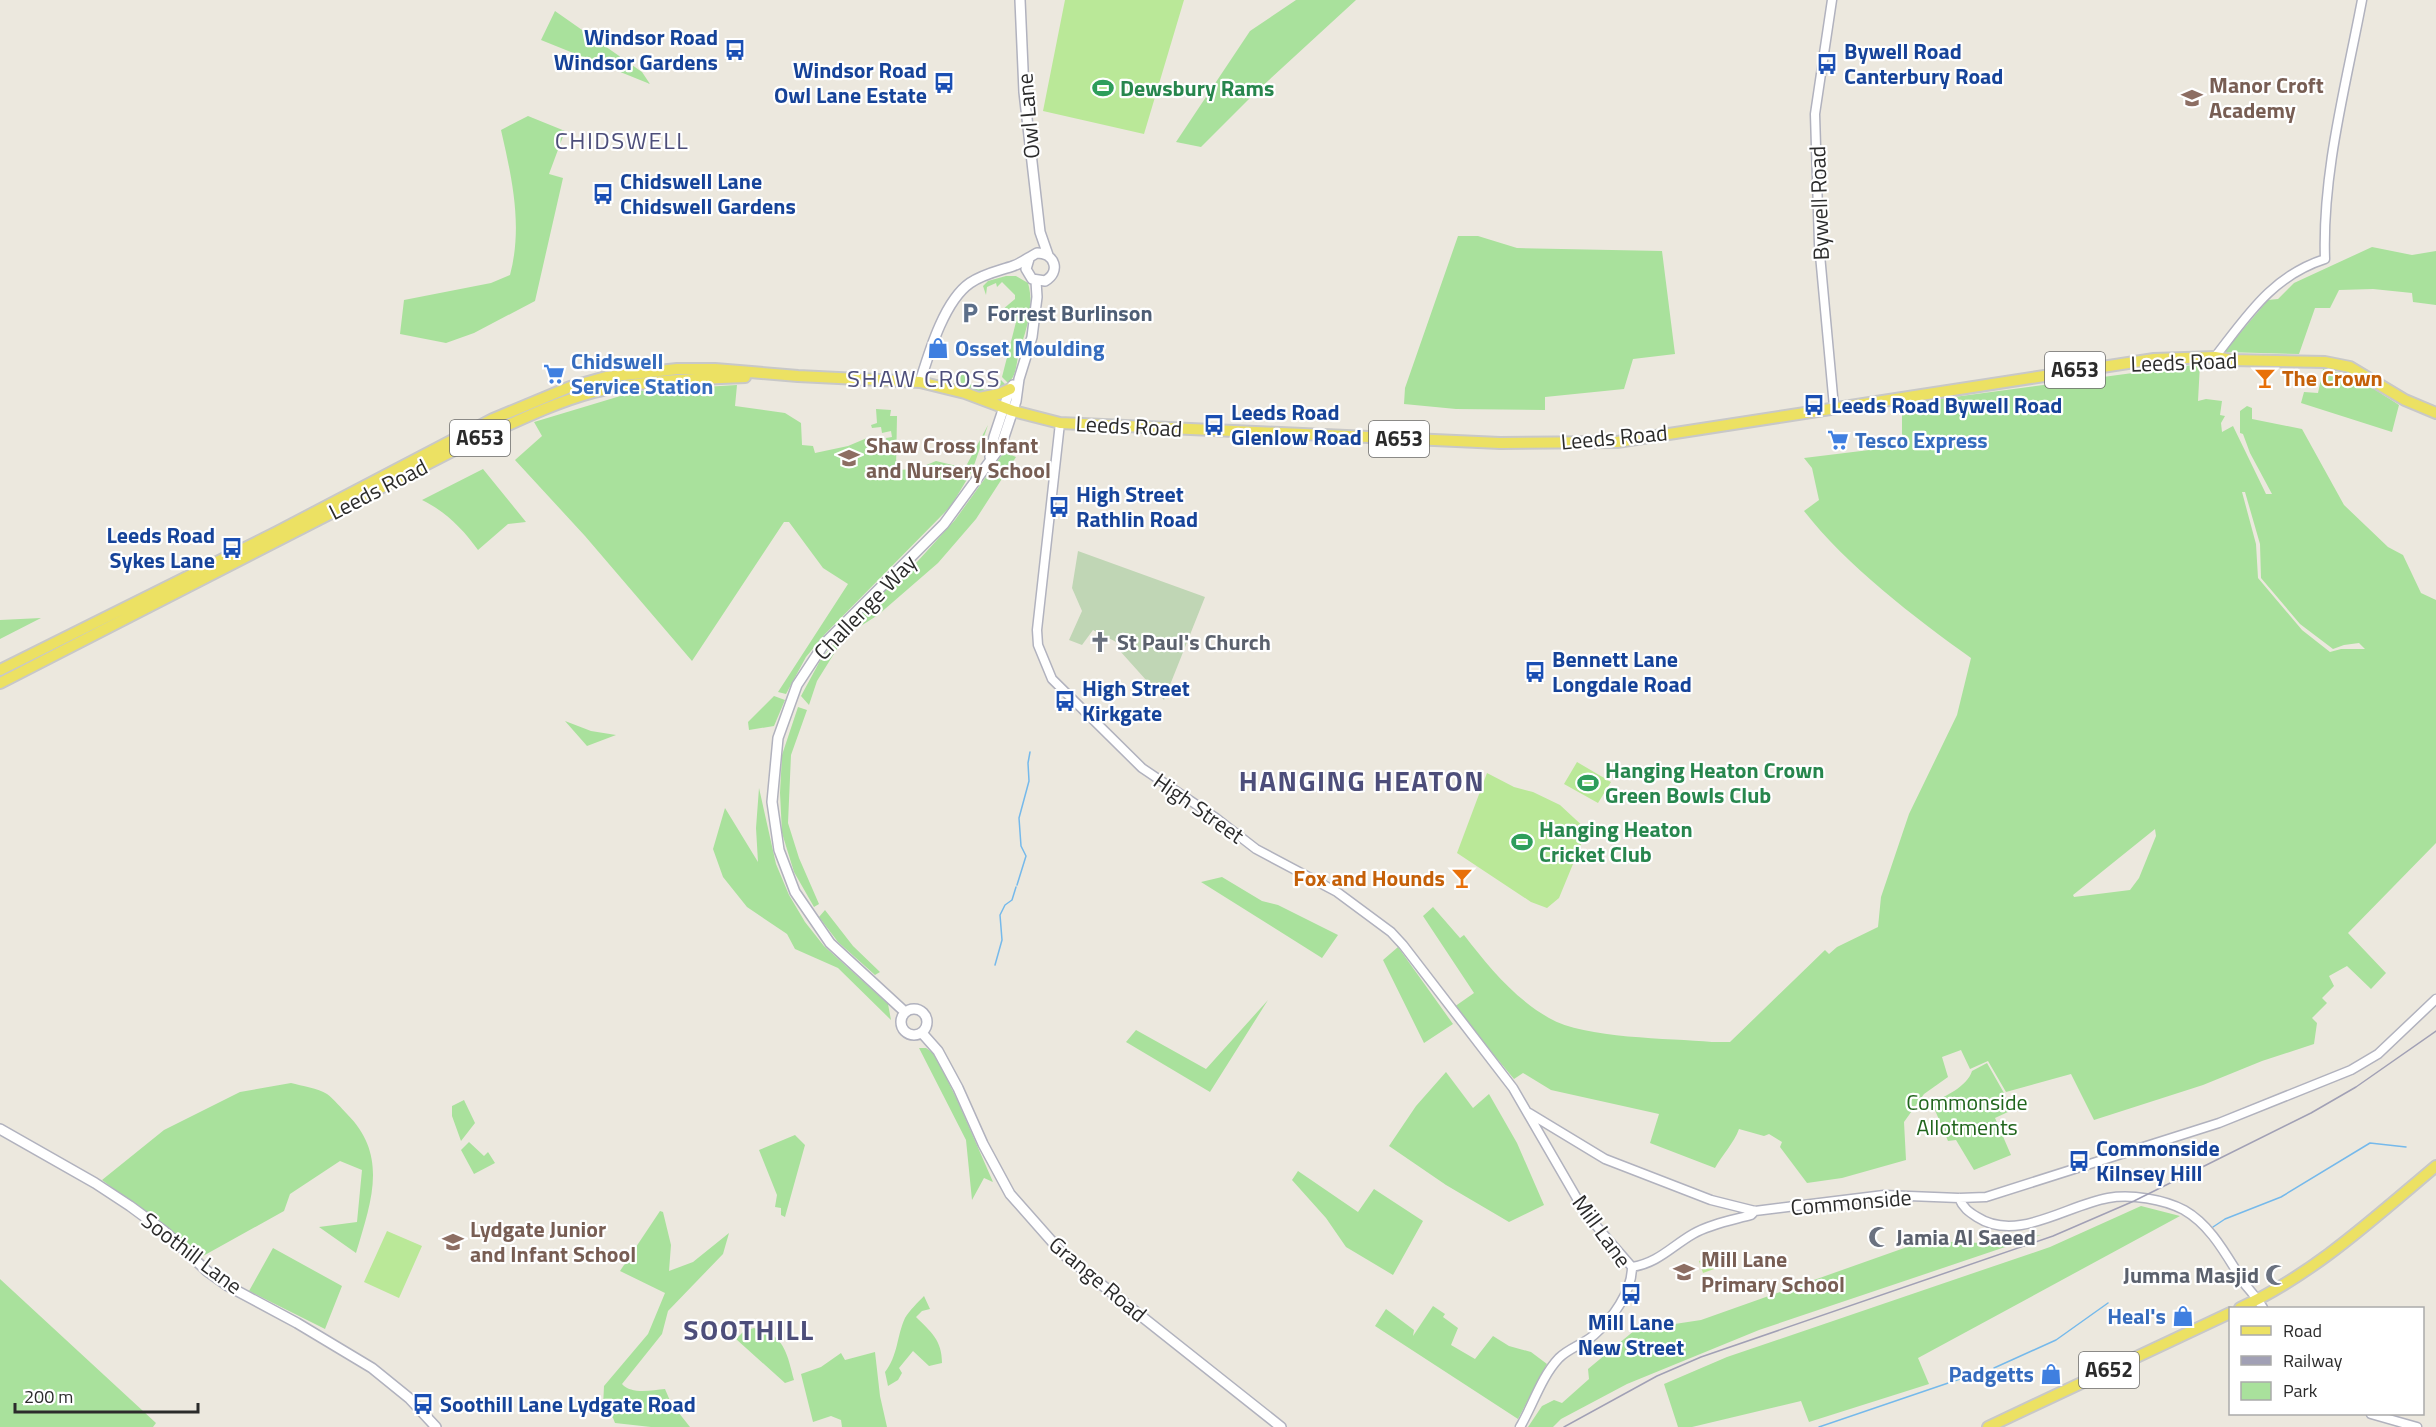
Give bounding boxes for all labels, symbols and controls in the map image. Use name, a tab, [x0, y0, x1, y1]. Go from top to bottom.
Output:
place label: Windsor Road Windsor Gardens	[554, 20, 718, 79]
place label: Bywell Road Canterbury Road	[1844, 34, 2003, 93]
bus stop icon: Windsor Road Windsor Gardens	[723, 38, 747, 62]
bus stop icon: Bywell Road Canterbury Road	[1815, 52, 1839, 76]
place label: Windsor Road Owl Lane Estate	[774, 53, 927, 112]
place label: Manor Croft Academy	[2209, 68, 2324, 127]
bus stop icon: Windsor Road Owl Lane Estate	[932, 71, 956, 95]
place label: Dewsbury Rams	[1120, 71, 1274, 105]
street label: Owl Lane	[1007, 72, 1049, 160]
sports icon: Dewsbury Rams	[1091, 76, 1115, 100]
school or university icon: Manor Croft Academy	[2180, 86, 2204, 110]
district label: CHIDSWELL	[555, 122, 689, 158]
street label: Bywell Road	[1800, 145, 1838, 261]
place label: Chidswell Lane Chidswell Gardens	[620, 164, 796, 223]
bus stop icon: Chidswell Lane Chidswell Gardens	[591, 182, 615, 206]
place label: Forrest Burlinson	[987, 296, 1153, 330]
parking icon: Forrest Burlinson	[958, 301, 982, 325]
place label: Osset Moulding	[955, 331, 1105, 365]
shop icon: Osset Moulding	[926, 336, 950, 360]
street label: Leeds Road	[2130, 343, 2238, 381]
place label: Chidswell Service Station	[571, 344, 713, 403]
road number: A653	[2045, 352, 2105, 388]
district label: SHAW CROSS	[847, 360, 1001, 396]
place label: The Crown	[2282, 361, 2383, 395]
supermarket icon: Chidswell Service Station	[542, 362, 566, 386]
bar icon: The Crown	[2253, 366, 2277, 390]
place label: Leeds Road Bywell Road	[1831, 388, 2062, 422]
bus stop icon: Leeds Road Bywell Road	[1802, 393, 1826, 417]
place label: Leeds Road Glenlow Road	[1231, 395, 1362, 454]
street label: Leeds Road	[1075, 406, 1183, 446]
bus stop icon: Leeds Road Glenlow Road	[1202, 413, 1226, 437]
street label: Leeds Road	[1559, 415, 1669, 459]
road number: A653	[450, 420, 510, 456]
road number: A653	[1369, 421, 1429, 457]
place label: Tesco Express	[1855, 423, 1988, 457]
place label: Shaw Cross Infant and Nursery School	[866, 428, 1051, 487]
supermarket icon: Tesco Express	[1826, 428, 1850, 452]
school or university icon: Shaw Cross Infant and Nursery School	[837, 446, 861, 470]
street label: Leeds Road	[323, 450, 433, 528]
place label: High Street Rathlin Road	[1076, 477, 1198, 536]
bus stop icon: High Street Rathlin Road	[1047, 495, 1071, 519]
place label: Leeds Road Sykes Lane	[106, 518, 215, 577]
bus stop icon: Leeds Road Sykes Lane	[220, 536, 244, 560]
street label: Challenge Way	[806, 546, 925, 668]
place label: St Paul's Church	[1117, 625, 1271, 659]
church icon: St Paul's Church	[1088, 630, 1112, 654]
place label: Bennett Lane Longdale Road	[1552, 642, 1692, 701]
bus stop icon: Bennett Lane Longdale Road	[1523, 660, 1547, 684]
place label: High Street Kirkgate	[1082, 671, 1190, 730]
bus stop icon: High Street Kirkgate	[1053, 689, 1077, 713]
place label: Hanging Heaton Crown Green Bowls Club	[1605, 753, 1824, 812]
district label: HANGING HEATON	[1239, 759, 1485, 802]
street label: High Street	[1147, 764, 1252, 852]
sports icon: Hanging Heaton Crown Green Bowls Club	[1576, 771, 1600, 795]
place label: Hanging Heaton Cricket Club	[1539, 812, 1693, 871]
sports icon: Hanging Heaton Cricket Club	[1510, 830, 1534, 854]
place label: Fox and Hounds	[1293, 861, 1445, 895]
bar icon: Fox and Hounds	[1450, 866, 1474, 890]
park label: Commonside Allotments	[1906, 1085, 2028, 1144]
place label: Commonside Kilnsey Hill	[2096, 1131, 2220, 1190]
bus stop icon: Commonside Kilnsey Hill	[2067, 1149, 2091, 1173]
street label: Commonside	[1789, 1180, 1913, 1224]
street label: Mill Lane	[1564, 1188, 1640, 1274]
street label: Soothill Lane	[134, 1204, 250, 1302]
place label: Lydgate Junior and Infant School	[470, 1212, 636, 1271]
place label: Jamia Al Saeed	[1896, 1220, 2036, 1254]
mosque icon: Jamia Al Saeed	[1867, 1225, 1891, 1249]
street label: Grange Road	[1042, 1228, 1154, 1330]
school or university icon: Lydgate Junior and Infant School	[441, 1230, 465, 1254]
place label: Mill Lane Primary School	[1701, 1242, 1845, 1301]
place label: Jumma Masjid	[2123, 1258, 2259, 1292]
school or university icon: Mill Lane Primary School	[1672, 1260, 1696, 1284]
mosque icon: Jumma Masjid	[2264, 1263, 2288, 1287]
bus stop icon: Mill Lane New Street	[1619, 1282, 1643, 1306]
place label: Heal's	[2107, 1299, 2166, 1333]
shop icon: Heal's	[2171, 1304, 2195, 1328]
place label: Mill Lane New Street	[1578, 1305, 1684, 1364]
legend	[2229, 1307, 2424, 1415]
district label: SOOTHILL	[683, 1308, 815, 1351]
text: Road	[2283, 1317, 2322, 1344]
text: Railway	[2283, 1347, 2343, 1374]
road number: A652	[2079, 1352, 2139, 1388]
place label: Padgetts	[1948, 1357, 2034, 1391]
shop icon: Padgetts	[2039, 1362, 2063, 1386]
scale bar	[15, 1376, 198, 1414]
text: Park	[2283, 1377, 2318, 1404]
text: 200 m	[24, 1383, 73, 1410]
place label: Soothill Lane Lydgate Road	[440, 1387, 696, 1421]
bus stop icon: Soothill Lane Lydgate Road	[411, 1392, 435, 1416]

